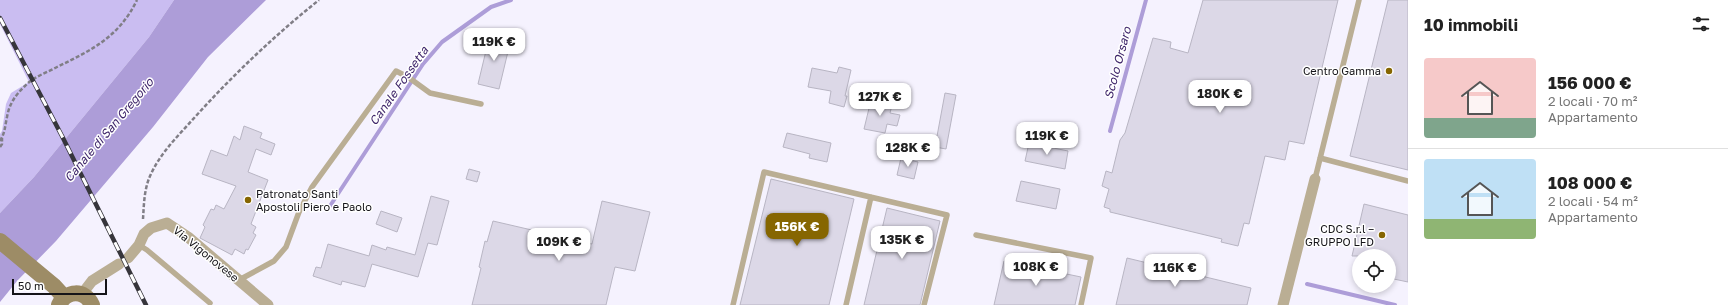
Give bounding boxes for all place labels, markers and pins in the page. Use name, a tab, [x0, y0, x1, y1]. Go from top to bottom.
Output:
pin: 119K €	[461, 28, 527, 62]
place label: Centro Gamma	[1303, 64, 1381, 77]
marker: Centro Gamma	[1384, 66, 1394, 76]
pin: 180K €	[1187, 80, 1253, 114]
pin: 127K €	[847, 83, 913, 117]
pin: 119K €	[1014, 122, 1080, 156]
pin: 128K €	[875, 134, 941, 168]
place label: Patronato Santi Apostoli Piero e Paolo	[256, 187, 372, 213]
marker: Patronato Santi Apostoli Piero e Paolo	[243, 195, 253, 205]
pin: 156K €	[764, 213, 830, 247]
place label: CDC S.r.l – GRUPPO LFD	[1305, 222, 1374, 248]
pin: 135K €	[869, 226, 935, 260]
pin: 109K €	[526, 228, 592, 262]
marker: CDC S.r.l – GRUPPO LFD	[1377, 230, 1387, 240]
pin: 108K €	[1003, 253, 1069, 287]
pin: 116K €	[1142, 254, 1208, 288]

